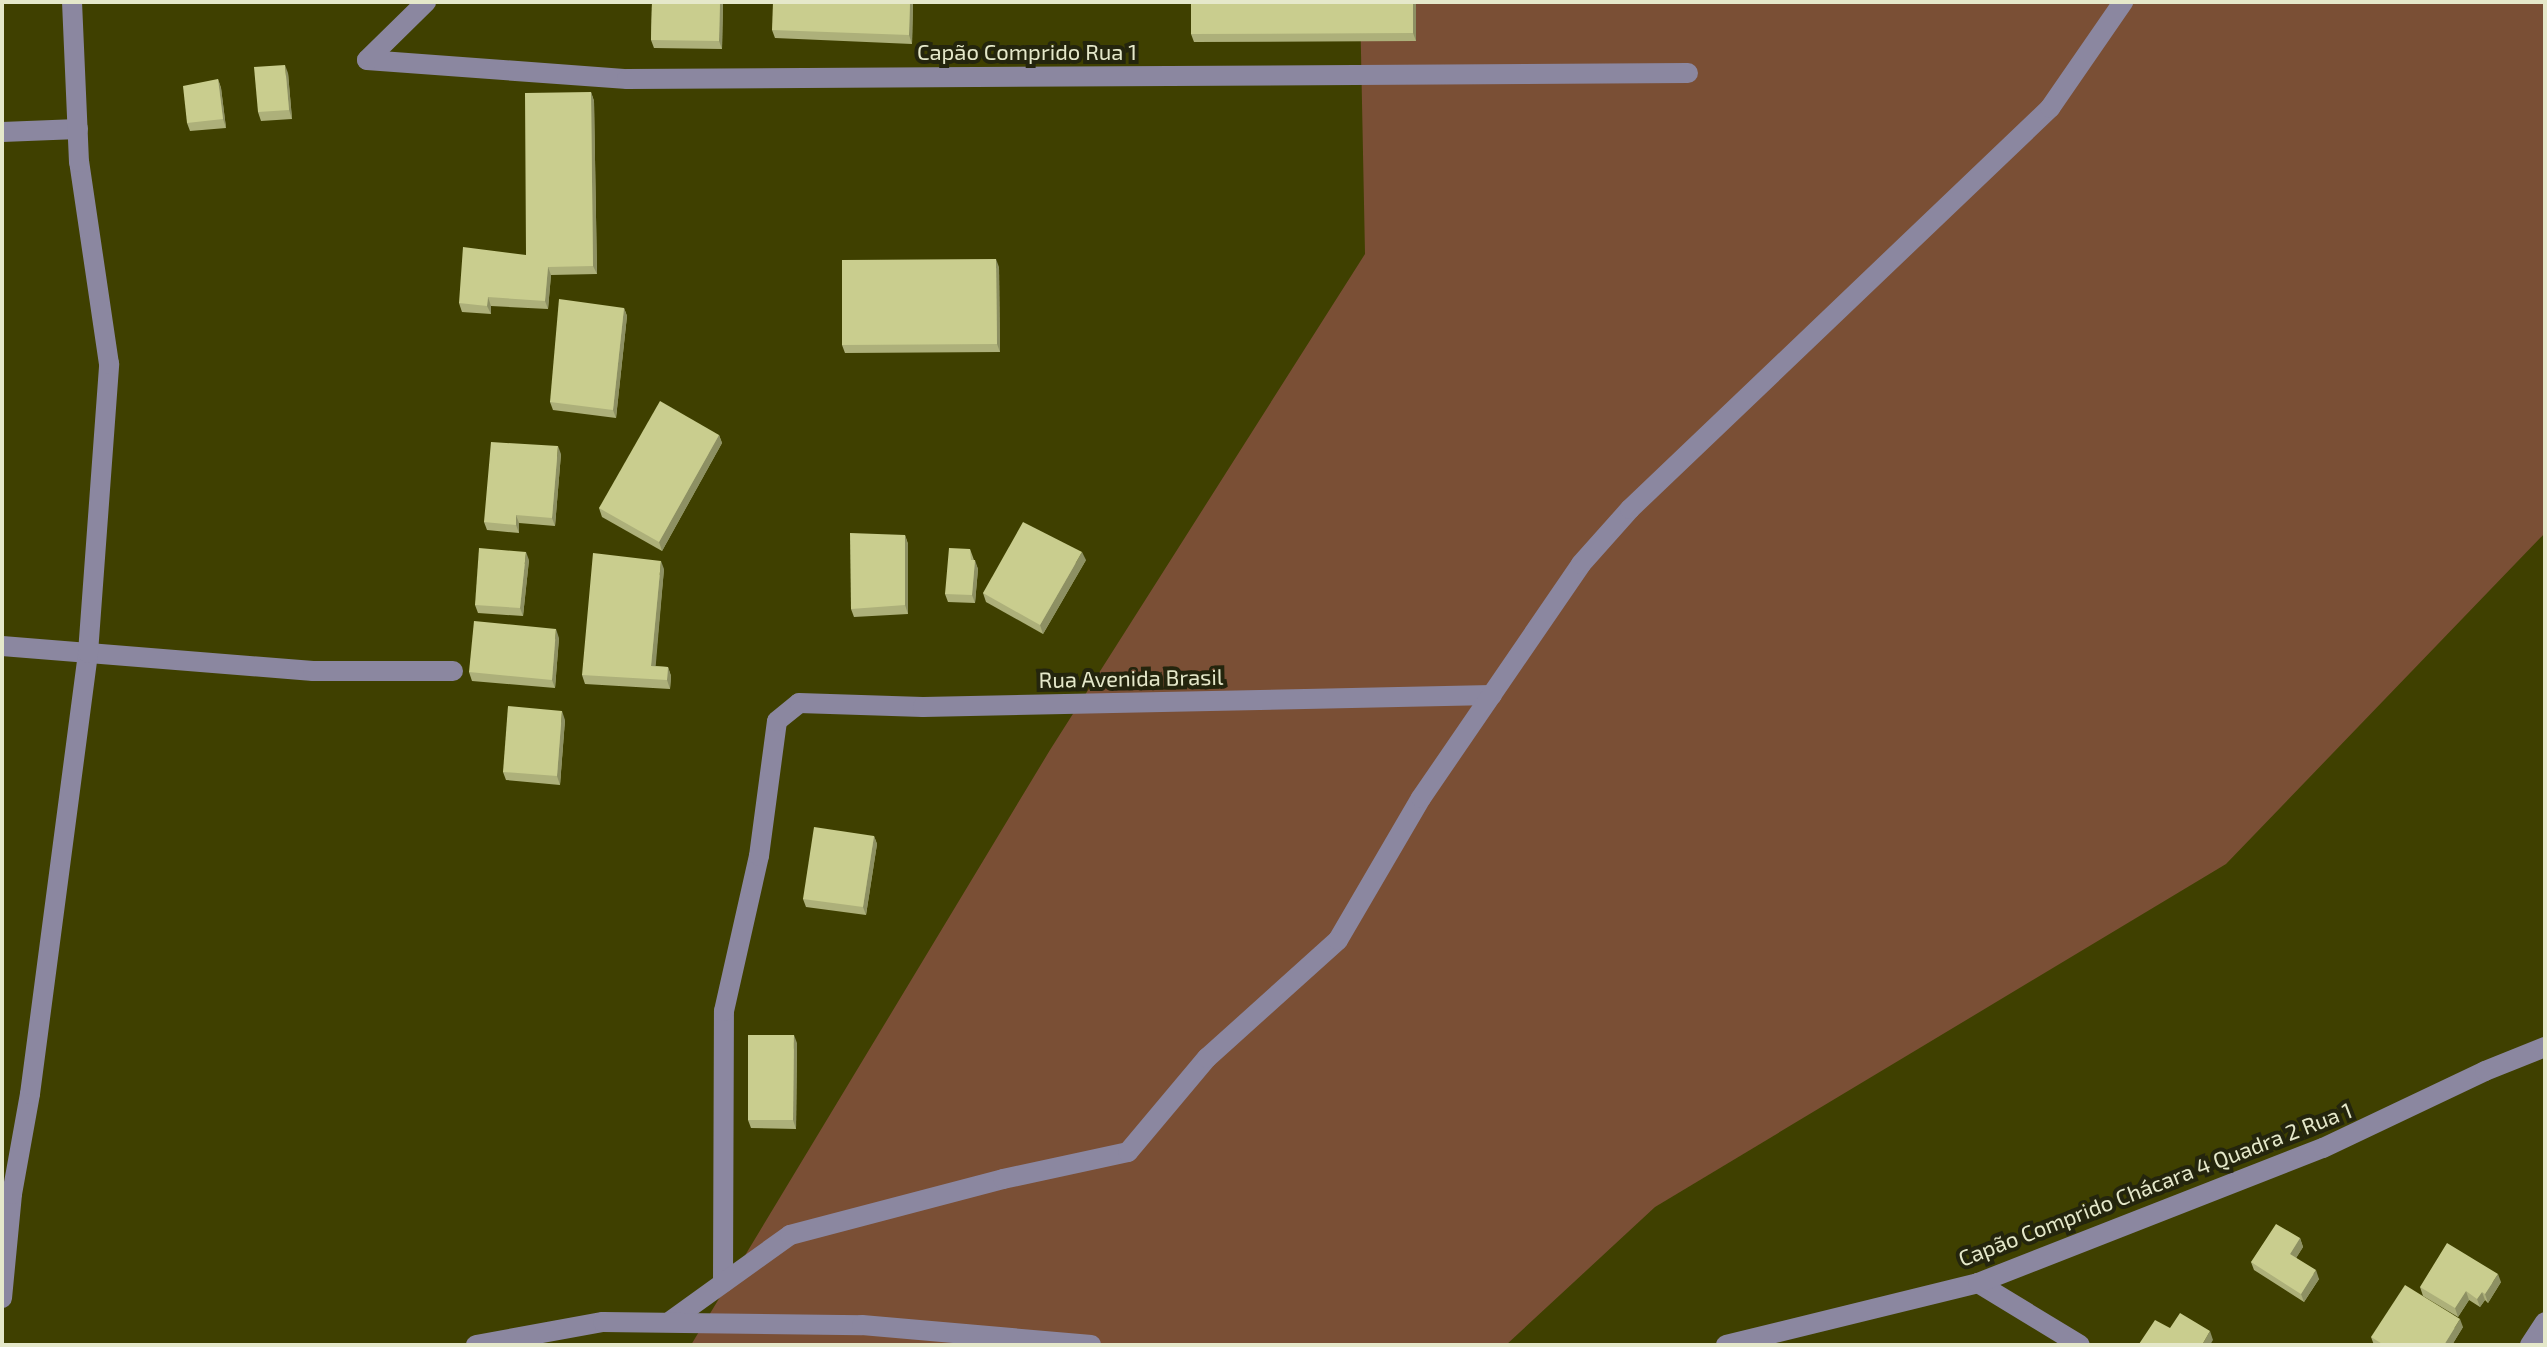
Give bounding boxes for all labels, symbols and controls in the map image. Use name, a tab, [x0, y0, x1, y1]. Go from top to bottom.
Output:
street label: Capão Comprido Rua 1	[917, 39, 1137, 65]
street label: Rua Avenida Brasil	[1038, 663, 1224, 693]
street label: Capão Comprido Chácara 4 Quadra 2 Rua 1	[1954, 1096, 2356, 1272]

